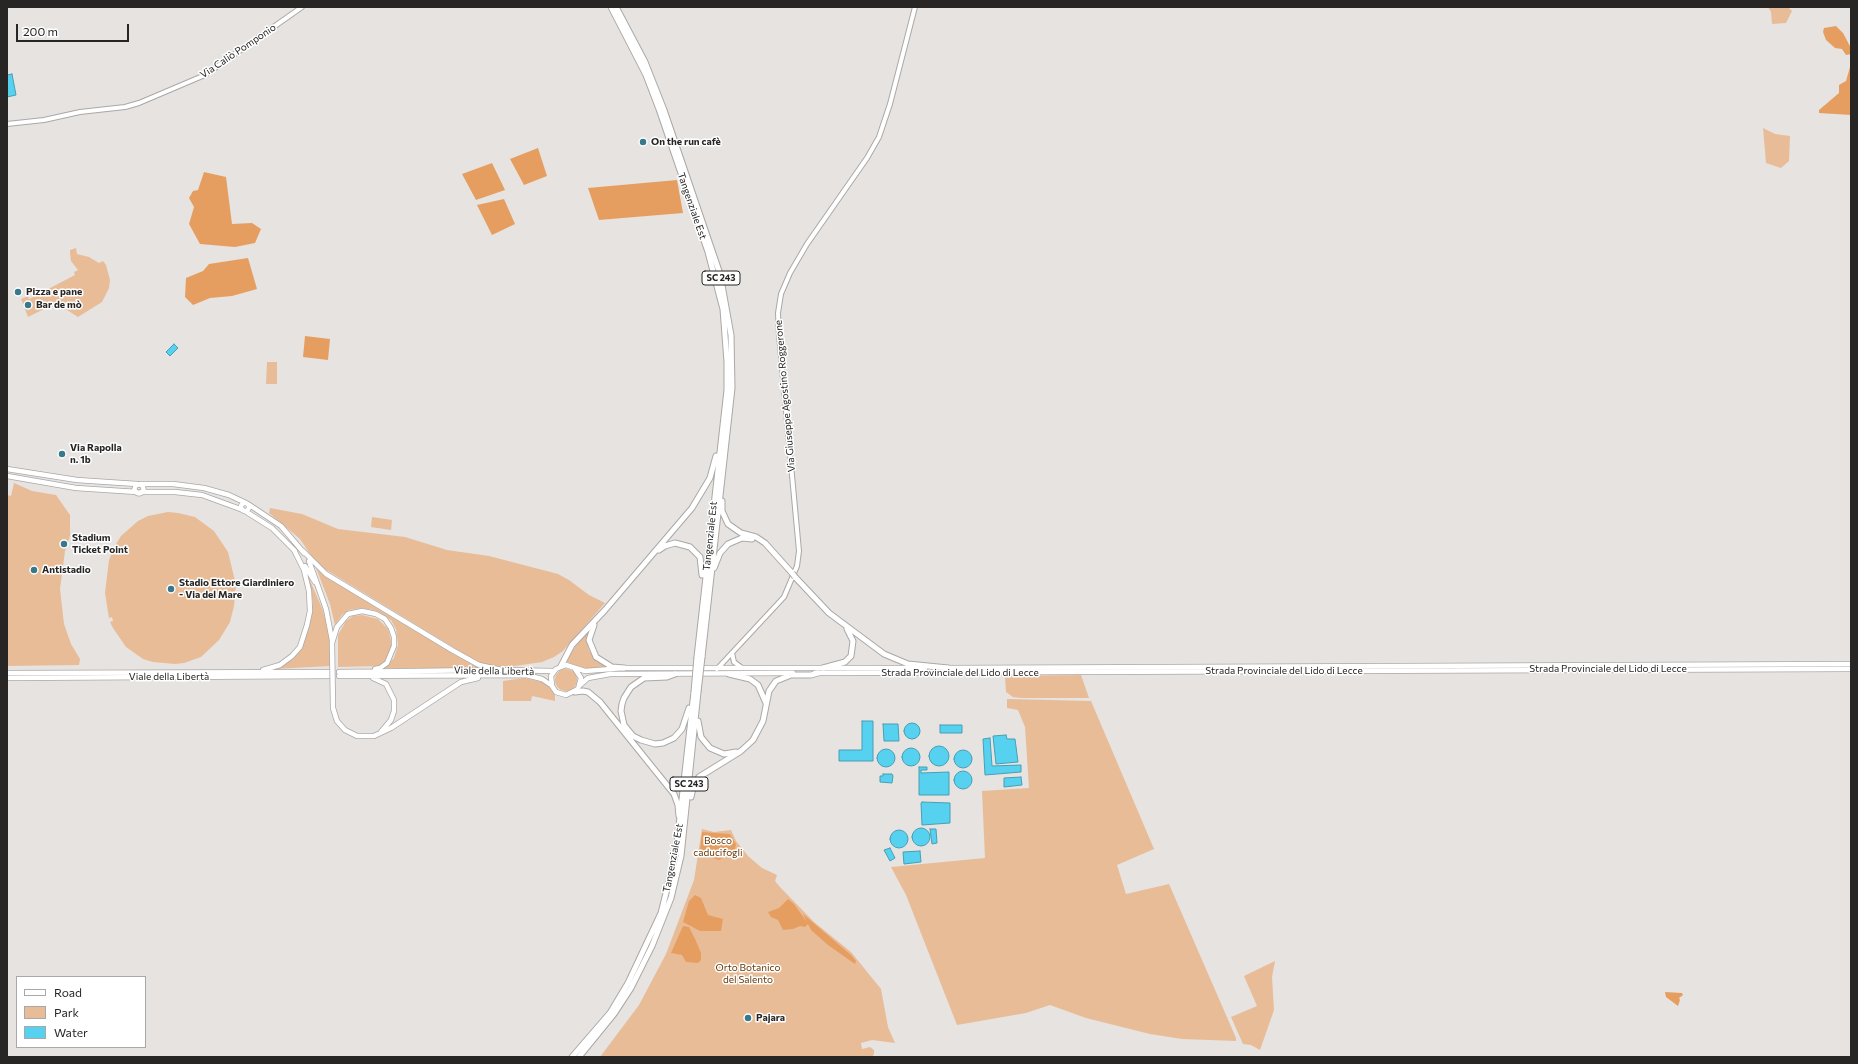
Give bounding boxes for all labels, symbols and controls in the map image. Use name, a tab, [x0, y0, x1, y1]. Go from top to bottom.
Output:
scale bar	[18, 16, 131, 42]
street label: Via Caliò Pomponio	[198, 21, 278, 81]
text: 200 m	[23, 24, 58, 38]
place label: On the run cafè	[651, 136, 721, 148]
marker: On the run cafè	[638, 137, 648, 147]
street label: Tangenziale Est	[675, 171, 709, 241]
road number: SC 243	[702, 271, 740, 285]
place label: Pizza e pane	[26, 286, 82, 298]
marker: Pizza e pane	[13, 287, 23, 297]
place label: Bar de mò	[36, 299, 82, 311]
marker: Bar de mò	[23, 300, 33, 310]
street label: Via Giuseppe Agostino Roggerone	[772, 319, 798, 473]
place label: Via Rapolla n. 1b	[70, 442, 122, 466]
marker: Via Rapolla n. 1b	[57, 449, 67, 459]
street label: Tangenziale Est	[700, 501, 720, 571]
place label: Stadium Ticket Point	[72, 532, 128, 556]
marker: Stadium Ticket Point	[59, 539, 69, 549]
place label: Antistadio	[42, 564, 91, 576]
marker: Antistadio	[29, 565, 39, 575]
place label: Stadio Ettore Giardiniero - Via del Mare	[179, 577, 294, 600]
marker: Stadio Ettore Giardiniero - Via del Mare	[166, 584, 176, 594]
street label: Strada Provinciale del Lido di Lecce	[1529, 663, 1687, 675]
street label: Viale della Libertà	[454, 664, 534, 678]
street label: Strada Provinciale del Lido di Lecce	[1205, 665, 1363, 677]
street label: Strada Provinciale del Lido di Lecce	[881, 667, 1039, 679]
street label: Viale della Libertà	[129, 671, 209, 683]
road number: SC 243	[670, 777, 708, 791]
street label: Tangenziale Est	[660, 823, 686, 893]
park label: Bosco caducifogli	[693, 835, 743, 858]
park label: Orto Botanico del Salento	[716, 962, 780, 986]
legend	[16, 976, 146, 1048]
text: Road	[54, 985, 82, 999]
text: Park	[54, 1005, 79, 1019]
place label: Pajara	[756, 1012, 785, 1024]
marker: Pajara	[743, 1013, 753, 1023]
text: Water	[54, 1025, 88, 1039]

